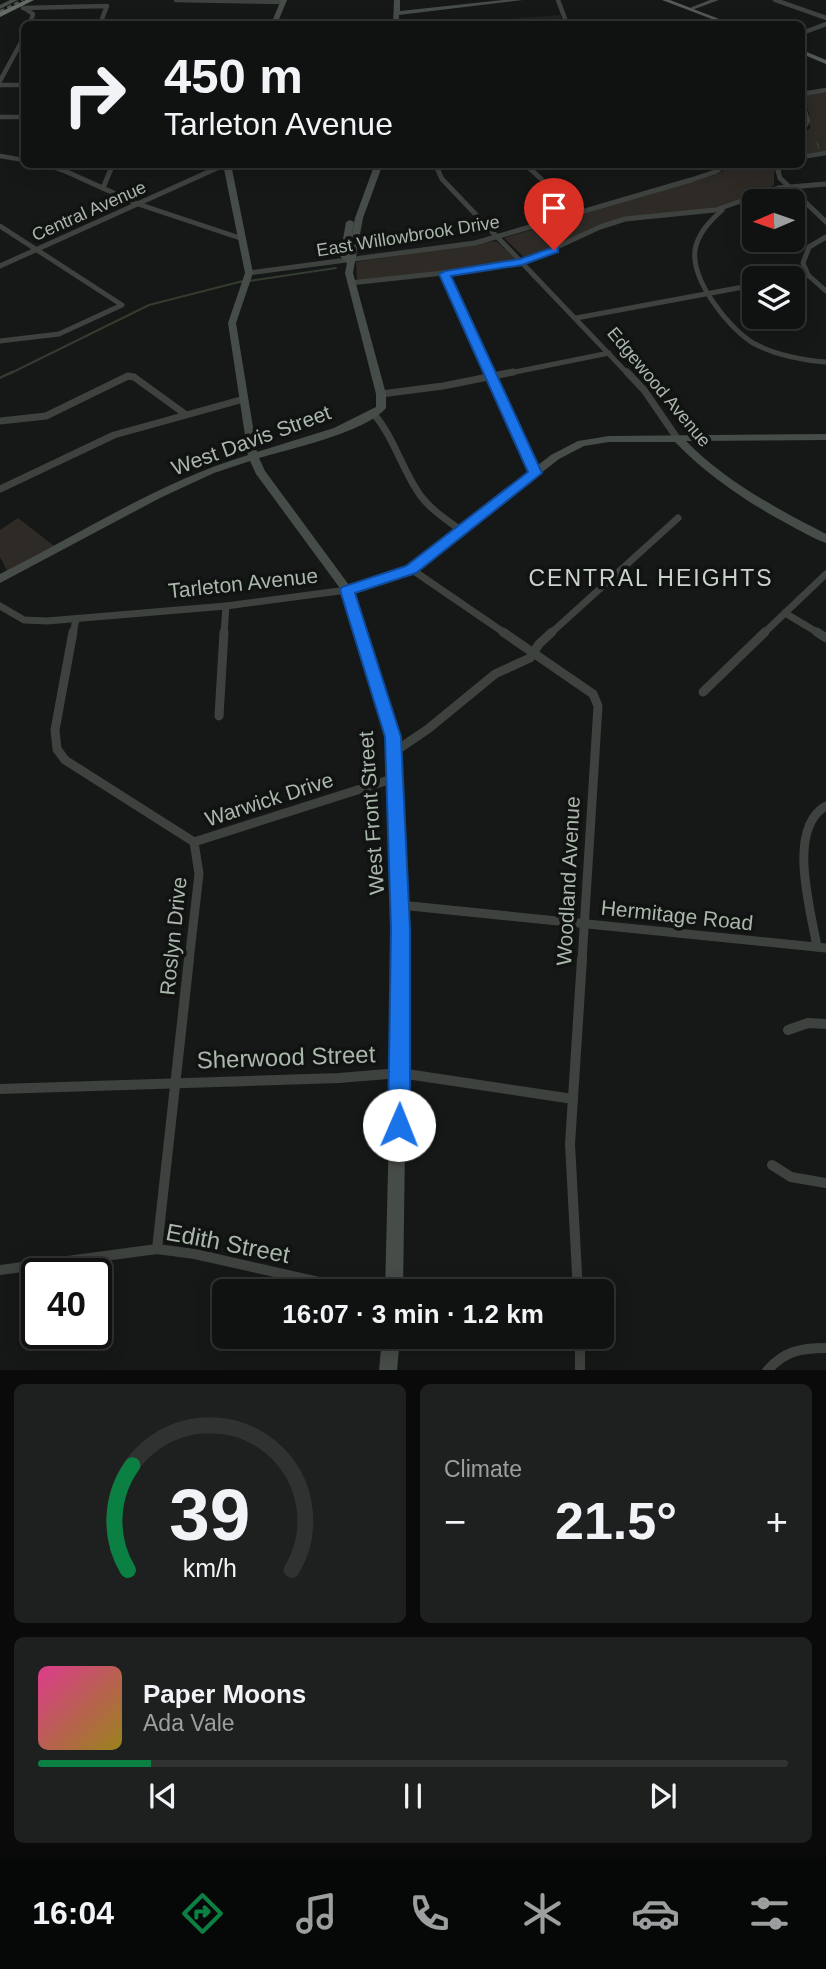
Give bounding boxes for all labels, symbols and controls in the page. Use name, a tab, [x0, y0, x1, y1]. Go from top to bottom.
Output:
icon: right	[49, 49, 140, 140]
text: 450 m	[164, 49, 303, 103]
text: Tarleton Avenue	[164, 106, 393, 142]
street label: Central Avenue	[29, 177, 149, 245]
pin	[524, 178, 584, 250]
icon: arrive	[535, 189, 573, 227]
north arrow	[742, 189, 805, 252]
map controls	[742, 189, 805, 329]
street label: East Willowbrook Drive	[315, 212, 501, 260]
button: layers	[742, 266, 805, 329]
street label: Edgewood Avenue	[603, 323, 715, 451]
street label: West Davis Street	[168, 400, 334, 479]
street label: Tarleton Avenue	[167, 564, 319, 602]
district label: CENTRAL HEIGHTS	[528, 565, 774, 591]
street label: West Front Street	[354, 730, 388, 896]
street label: Warwick Drive	[202, 767, 336, 831]
street label: Woodland Avenue	[552, 796, 584, 966]
street label: Roslyn Drive	[155, 876, 191, 996]
street label: Hermitage Road	[600, 896, 754, 934]
street label: Sherwood Street	[196, 1040, 376, 1074]
position arrow	[362, 1088, 436, 1162]
street label: Edith Street	[164, 1218, 292, 1268]
speed limit sign: 40	[21, 1258, 112, 1349]
text: 16:07 · 3 min · 1.2 km	[282, 1299, 544, 1329]
text: Climate	[444, 1456, 522, 1482]
text: 39	[170, 1474, 250, 1555]
text: 21.5°	[555, 1492, 677, 1550]
text: −	[444, 1501, 466, 1543]
text: +	[766, 1501, 788, 1543]
text: km/h	[183, 1553, 237, 1581]
text: Paper Moons	[143, 1679, 306, 1709]
text: Ada Vale	[143, 1710, 235, 1736]
icon: previous	[144, 1777, 182, 1815]
icon: pause	[394, 1777, 432, 1815]
icon: next	[644, 1777, 682, 1815]
icon: directions	[178, 1889, 227, 1938]
icon: music	[292, 1889, 341, 1938]
icon: phone	[405, 1889, 454, 1938]
icon: climate	[518, 1889, 567, 1938]
icon: car	[631, 1889, 680, 1938]
icon: filters	[745, 1889, 794, 1938]
text: 16:04	[32, 1895, 114, 1931]

